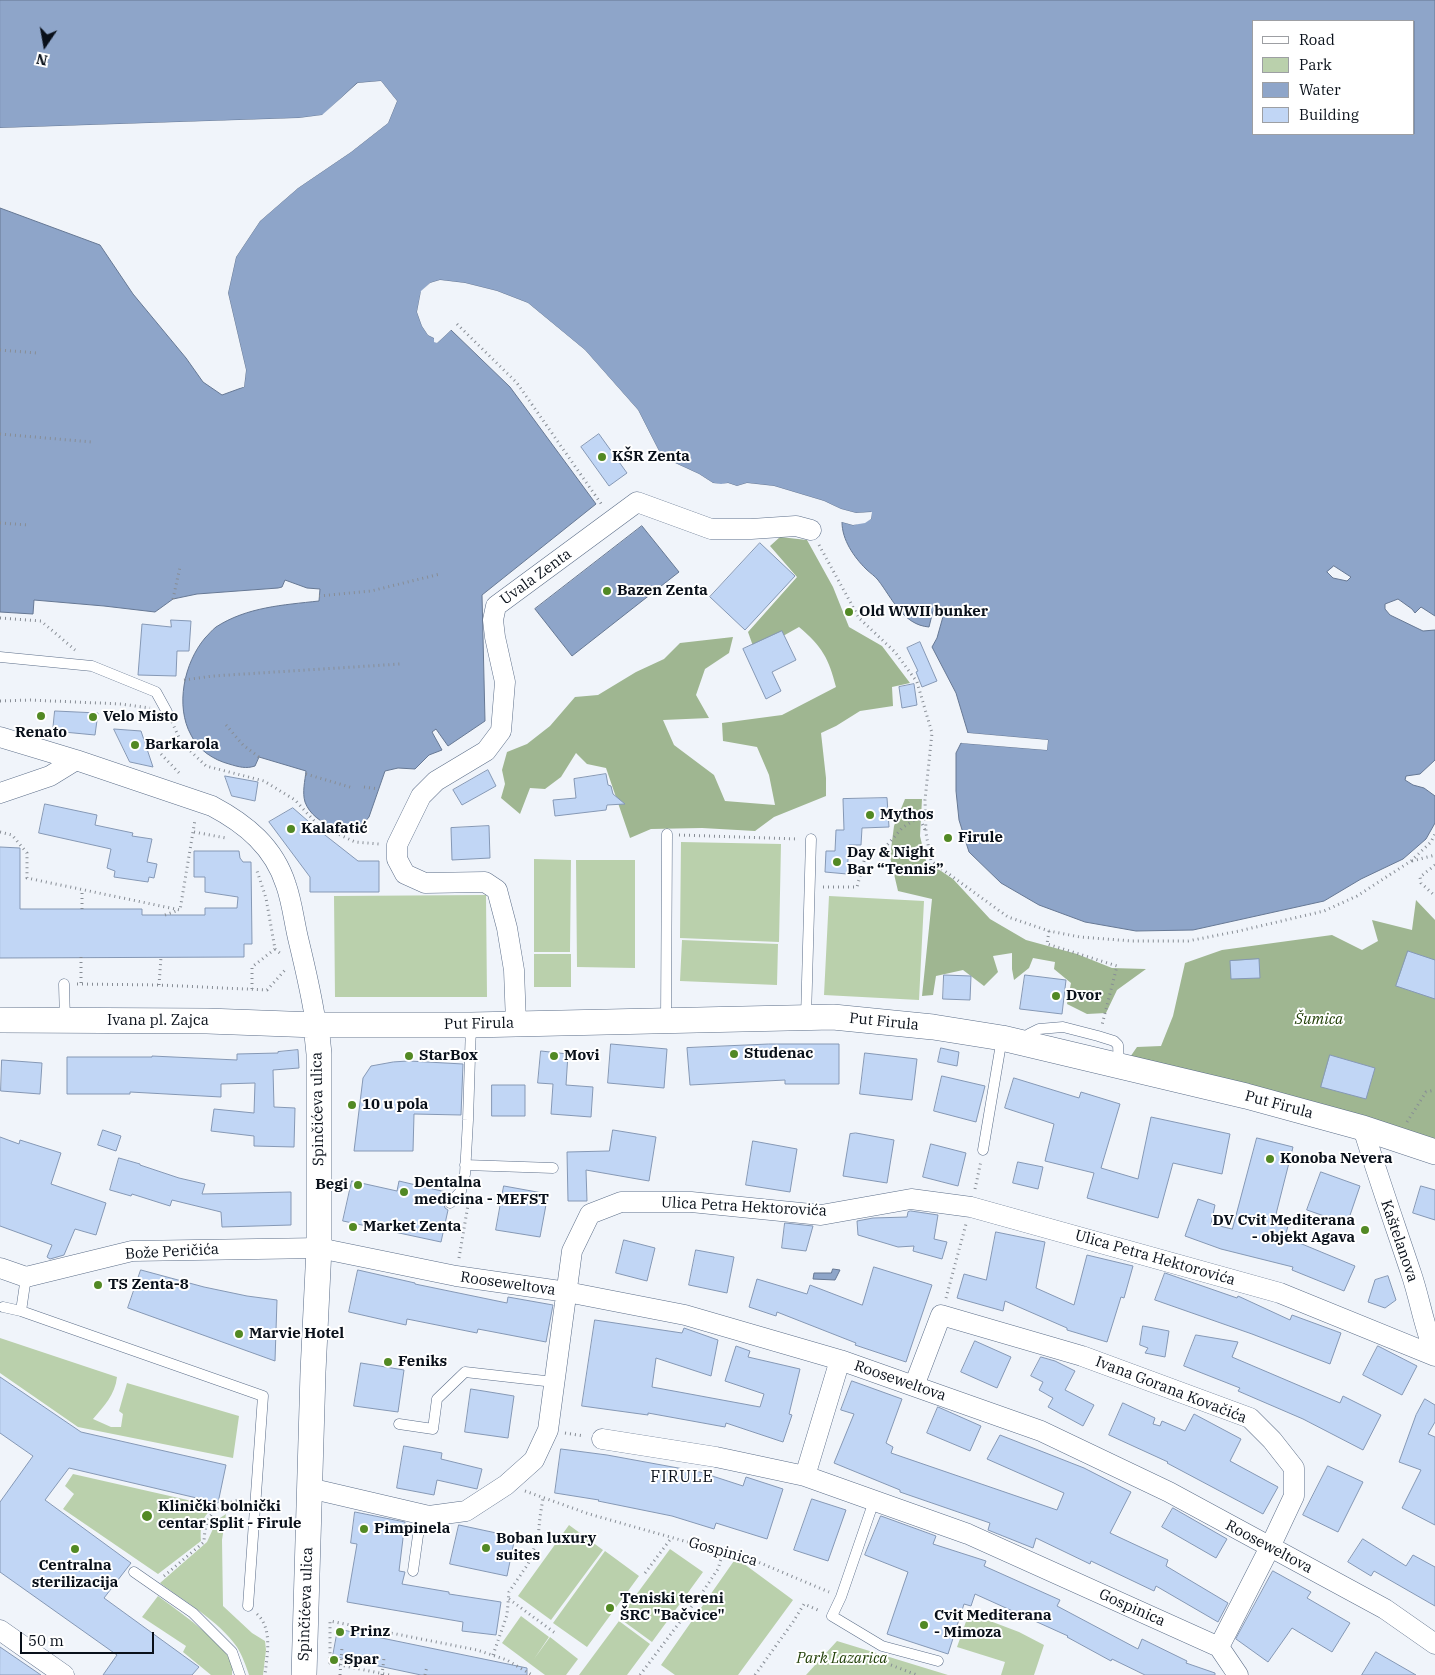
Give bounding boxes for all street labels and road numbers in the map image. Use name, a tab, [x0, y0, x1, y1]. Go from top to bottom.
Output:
street label: Uvala Zenta	[497, 545, 575, 609]
street label: Put Firula	[848, 1009, 920, 1035]
street label: Ivana pl. Zajca	[107, 1012, 209, 1030]
street label: Put Firula	[444, 1014, 514, 1034]
street label: Spinčićeva ulica	[308, 1052, 328, 1166]
street label: Put Firula	[1243, 1087, 1315, 1123]
street label: Ulica Petra Hektorovića	[661, 1194, 827, 1220]
street label: Kaštelanova	[1377, 1198, 1421, 1284]
street label: Ulica Petra Hektorovića	[1073, 1226, 1237, 1290]
street label: Bože Peričića	[125, 1241, 219, 1263]
street label: Rooseweltova	[459, 1268, 557, 1300]
street label: Ivana Gorana Kovačića	[1093, 1353, 1249, 1427]
street label: Rooseweltova	[852, 1357, 948, 1405]
street label: Rooseweltova	[1222, 1517, 1316, 1577]
street label: Gospinica	[687, 1534, 759, 1570]
street label: Spinčićeva ulica	[295, 1547, 317, 1661]
street label: Gospinica	[1096, 1585, 1168, 1631]

